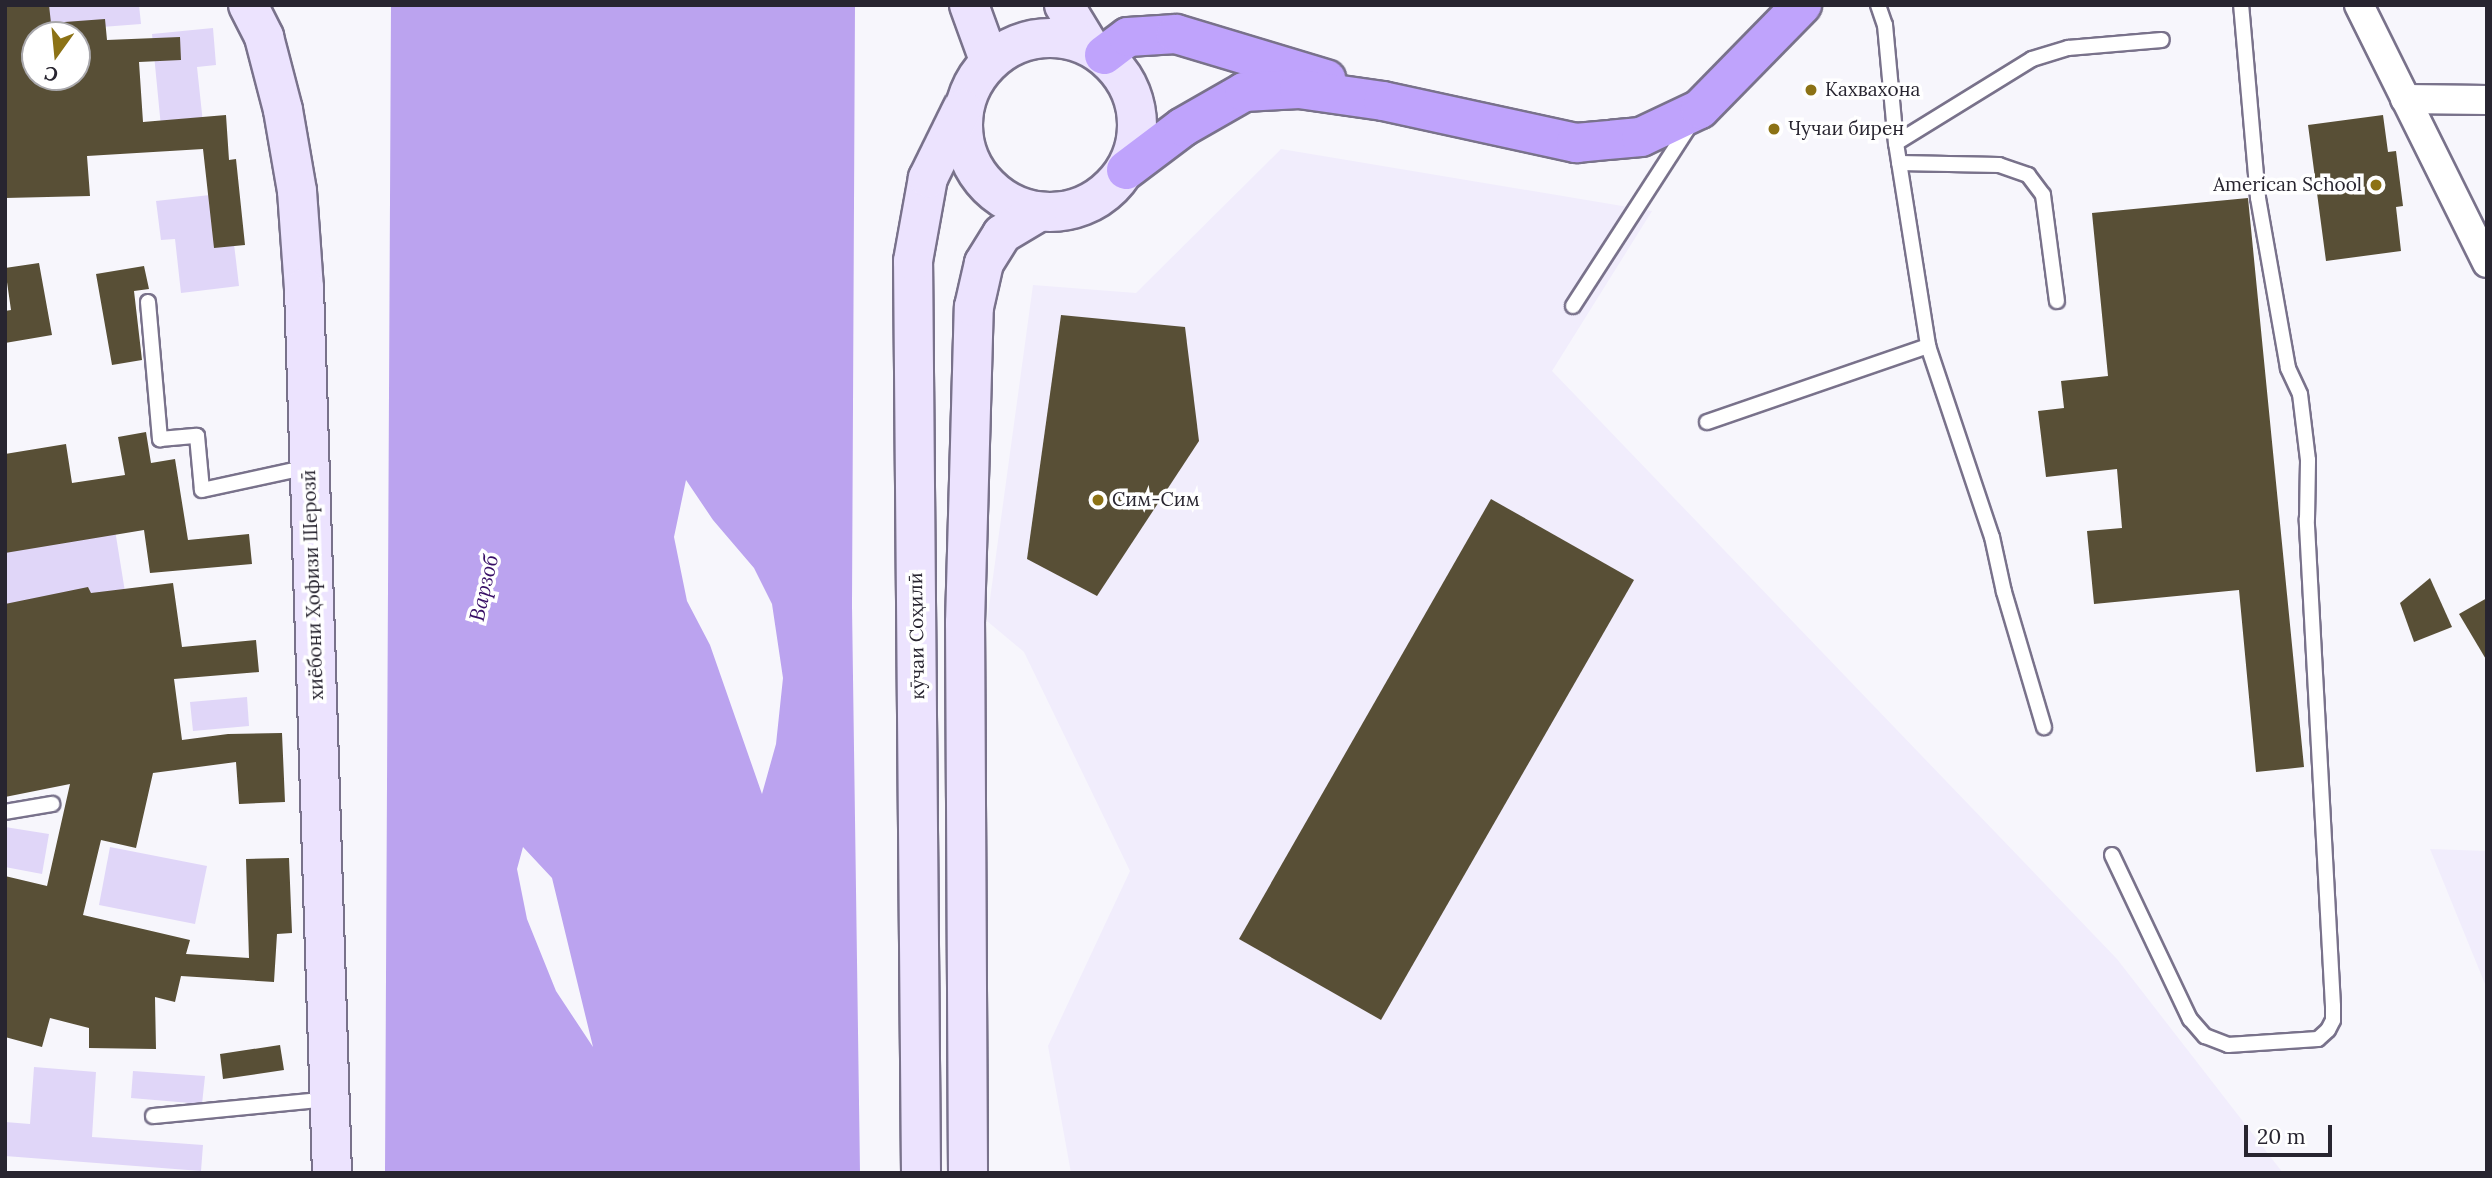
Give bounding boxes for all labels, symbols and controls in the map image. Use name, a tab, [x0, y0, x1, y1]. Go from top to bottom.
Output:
north arrow	[21, 21, 91, 91]
text: С	[42, 61, 61, 88]
place label: Кахвахона	[1825, 79, 1920, 101]
marker: Кахвахона	[1803, 82, 1819, 98]
place label: Чучаи бирен	[1788, 118, 1904, 140]
marker: Чучаи бирен	[1766, 121, 1782, 137]
place label: American School	[2213, 174, 2362, 196]
marker: American School	[2368, 177, 2384, 193]
street label: хиёбони Ҳофизи Шерозӣ	[298, 469, 328, 701]
place label: Сим-Сим	[1112, 489, 1200, 511]
marker: Сим-Сим	[1090, 492, 1106, 508]
water label: Варзоб	[464, 552, 504, 624]
street label: кӯчаи Соҳилӣ	[904, 572, 930, 700]
scale bar	[2247, 1112, 2334, 1156]
text: 20 m	[2257, 1123, 2306, 1150]

